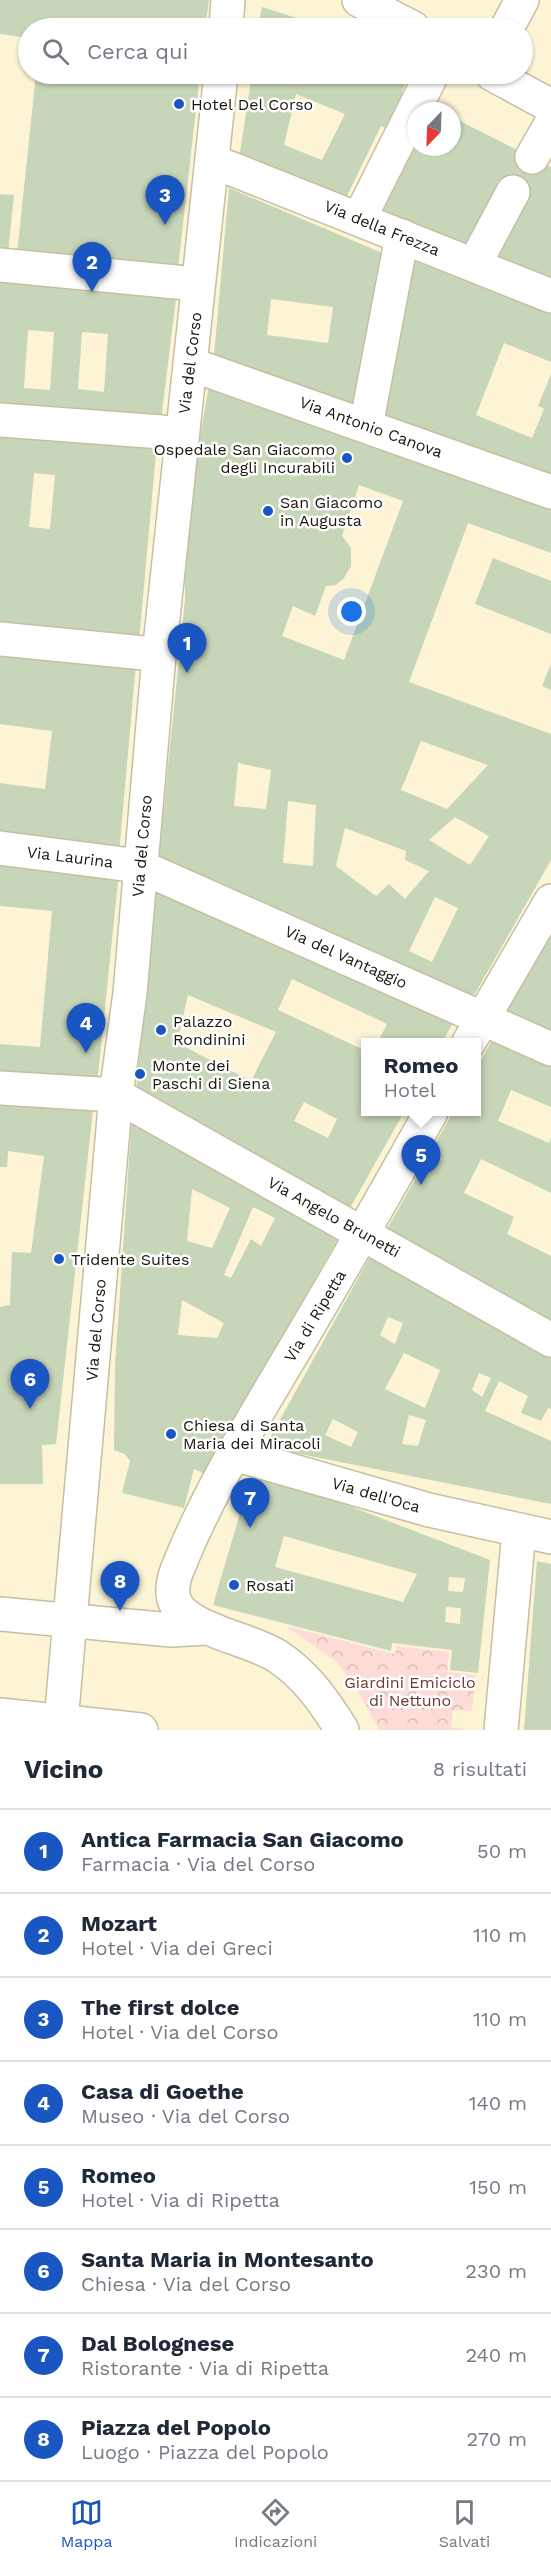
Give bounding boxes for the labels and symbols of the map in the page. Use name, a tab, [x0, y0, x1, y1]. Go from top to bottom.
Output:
place label: Hotel Del Corso	[191, 95, 313, 114]
marker: Hotel Del Corso	[172, 97, 186, 111]
north arrow	[407, 102, 461, 156]
pin: 3	[146, 176, 184, 225]
street label: Via della Frezza	[322, 196, 442, 260]
pin: 2	[72, 242, 112, 292]
street label: Via del Corso	[174, 311, 206, 415]
street label: Via Antonio Canova	[297, 392, 445, 462]
place label: Ospedale San Giacomo degli Incurabili	[154, 440, 335, 477]
marker: Ospedale San Giacomo degli Incurabili	[340, 451, 354, 465]
place label: San Giacomo in Augusta	[280, 493, 383, 530]
marker: San Giacomo in Augusta	[261, 504, 275, 518]
your location	[337, 597, 366, 626]
pin: 1	[168, 624, 207, 673]
street label: Via del Corso	[128, 794, 156, 898]
street label: Via Laurina	[26, 842, 114, 872]
street label: Via del Vantaggio	[282, 921, 410, 993]
pin: 4	[66, 1004, 106, 1053]
place label: Palazzo Rondinini	[173, 1012, 245, 1049]
marker: Palazzo Rondinini	[154, 1023, 168, 1037]
place label: Monte dei Paschi di Siena	[152, 1056, 270, 1093]
marker: Monte dei Paschi di Siena	[133, 1067, 147, 1081]
pin: 5	[402, 1136, 440, 1185]
street label: Via Angelo Brunetti	[264, 1173, 404, 1261]
place label: Tridente Suites	[71, 1250, 189, 1269]
marker: Tridente Suites	[52, 1252, 66, 1266]
street label: Via di Ripetta	[280, 1267, 350, 1365]
street label: Via del Corso	[82, 1278, 110, 1382]
pin: 6	[10, 1360, 50, 1409]
place label: Chiesa di Santa Maria dei Miracoli	[183, 1416, 321, 1453]
marker: Chiesa di Santa Maria dei Miracoli	[164, 1427, 178, 1441]
street label: Via dell'Oca	[330, 1473, 422, 1517]
pin: 7	[230, 1478, 270, 1528]
pin: 8	[100, 1562, 140, 1611]
place label: Rosati	[246, 1576, 294, 1595]
marker: Rosati	[227, 1578, 241, 1592]
park label: Giardini Emiciclo di Nettuno	[344, 1673, 476, 1710]

